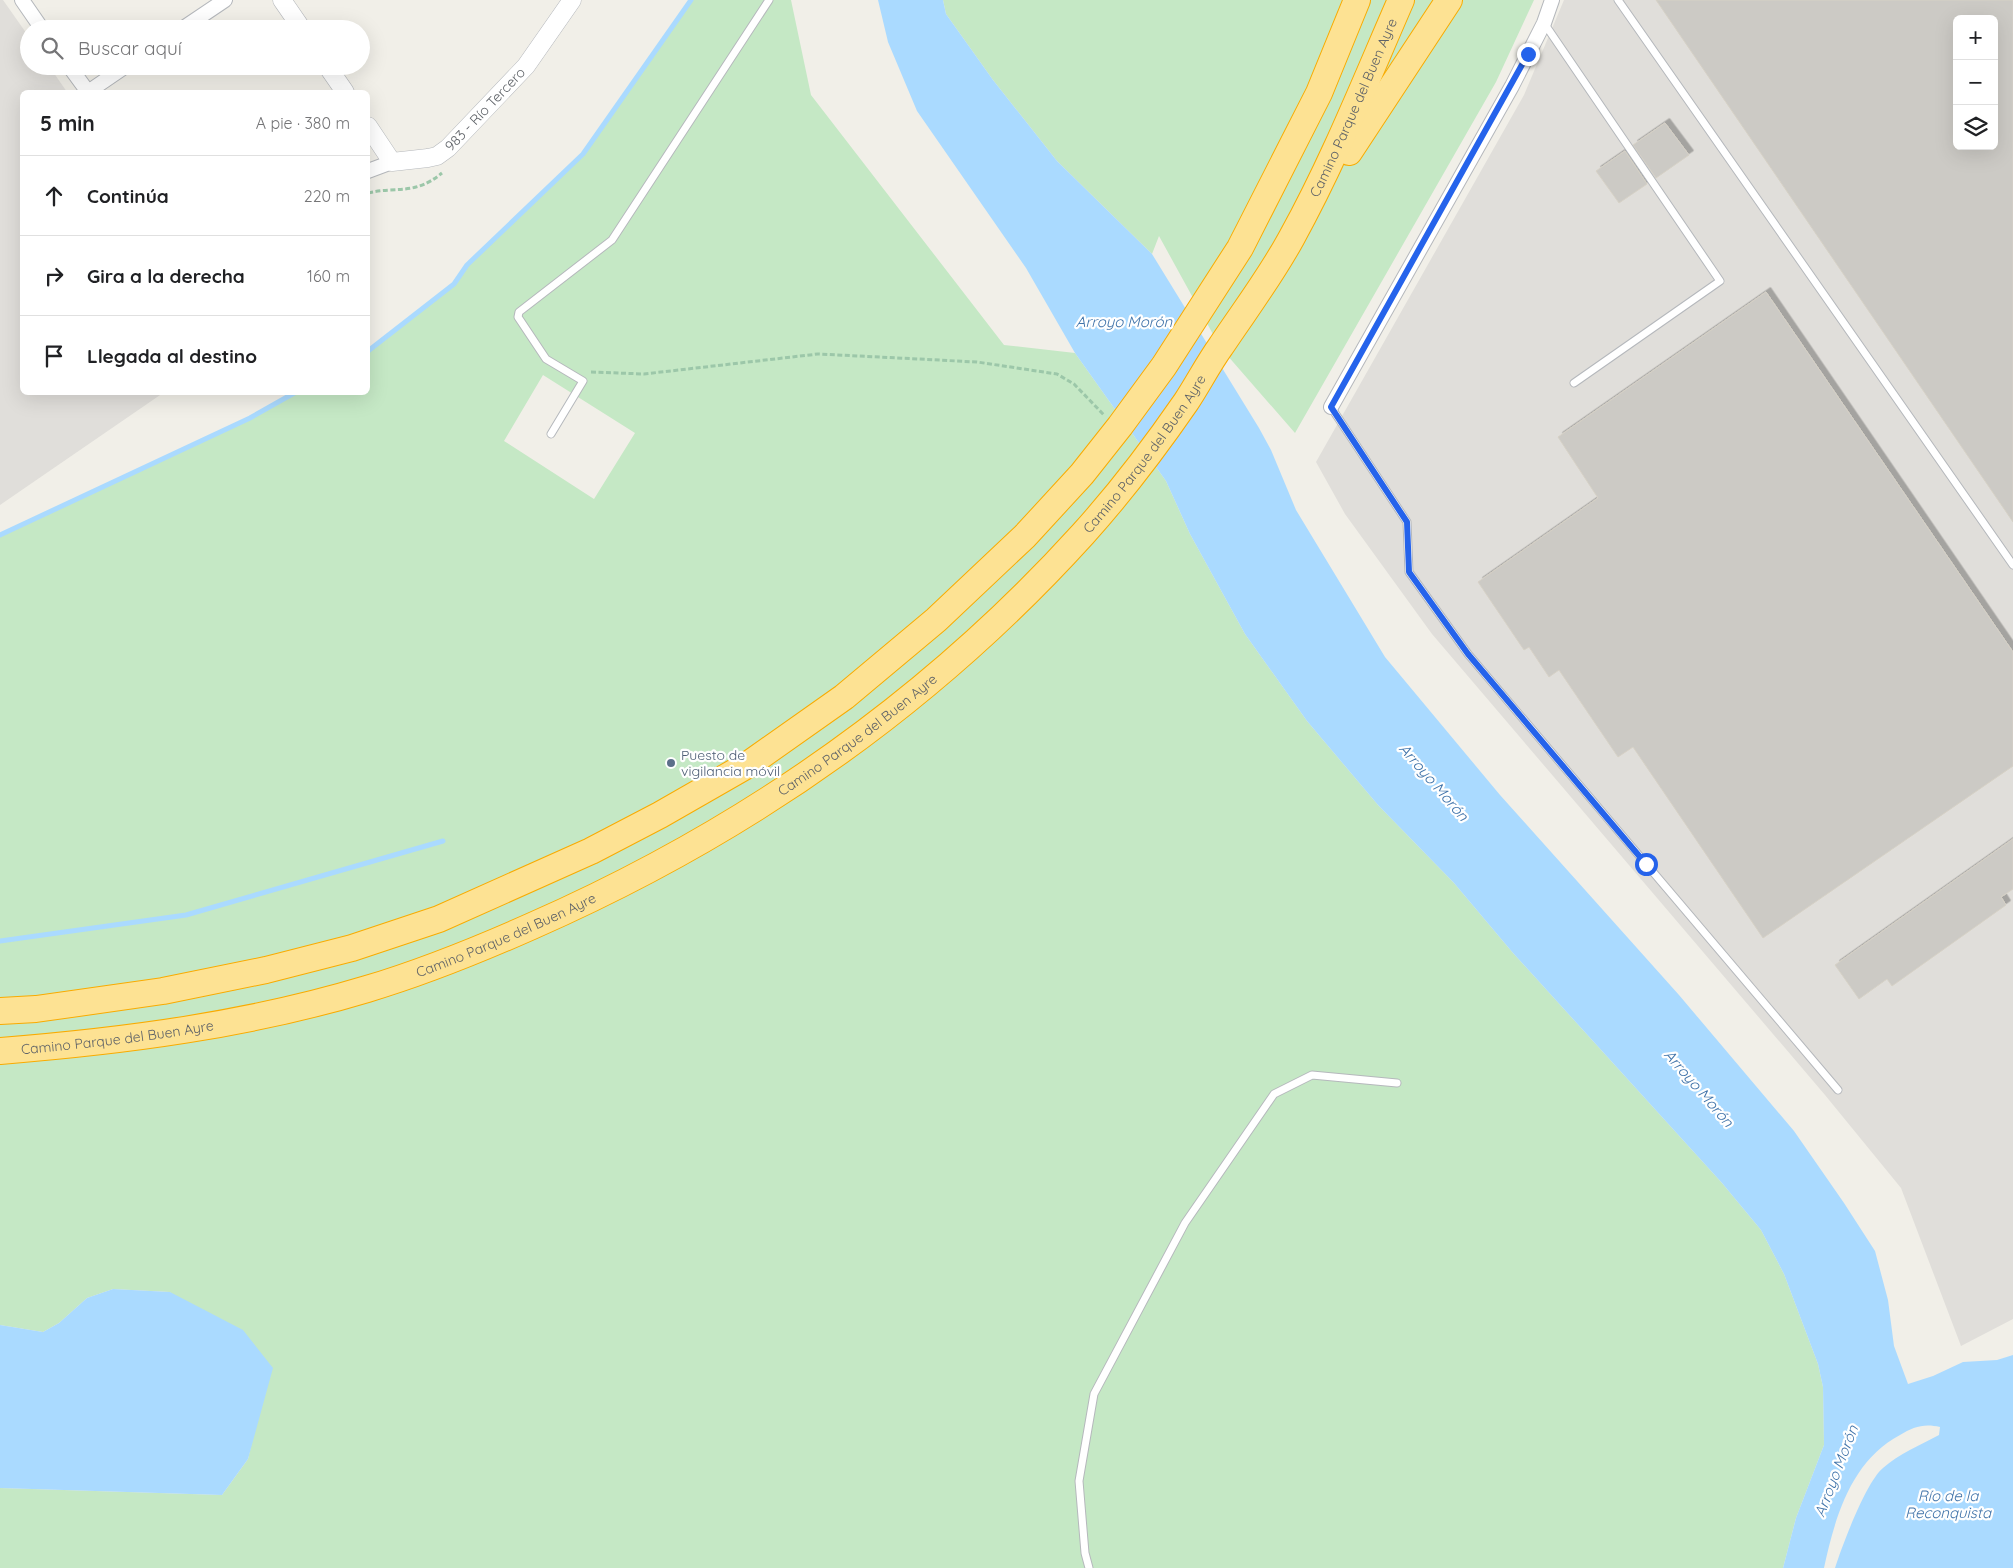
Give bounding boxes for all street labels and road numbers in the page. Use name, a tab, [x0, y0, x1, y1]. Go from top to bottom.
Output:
street label: Camino Parque del Buen Ayre	[1306, 15, 1401, 200]
street label: 983 - Río Tercero	[441, 63, 529, 155]
street label: Camino Parque del Buen Ayre	[1079, 371, 1210, 537]
street label: Camino Parque del Buen Ayre	[774, 670, 941, 800]
street label: Camino Parque del Buen Ayre	[414, 889, 599, 981]
street label: Camino Parque del Buen Ayre	[20, 1016, 215, 1058]

